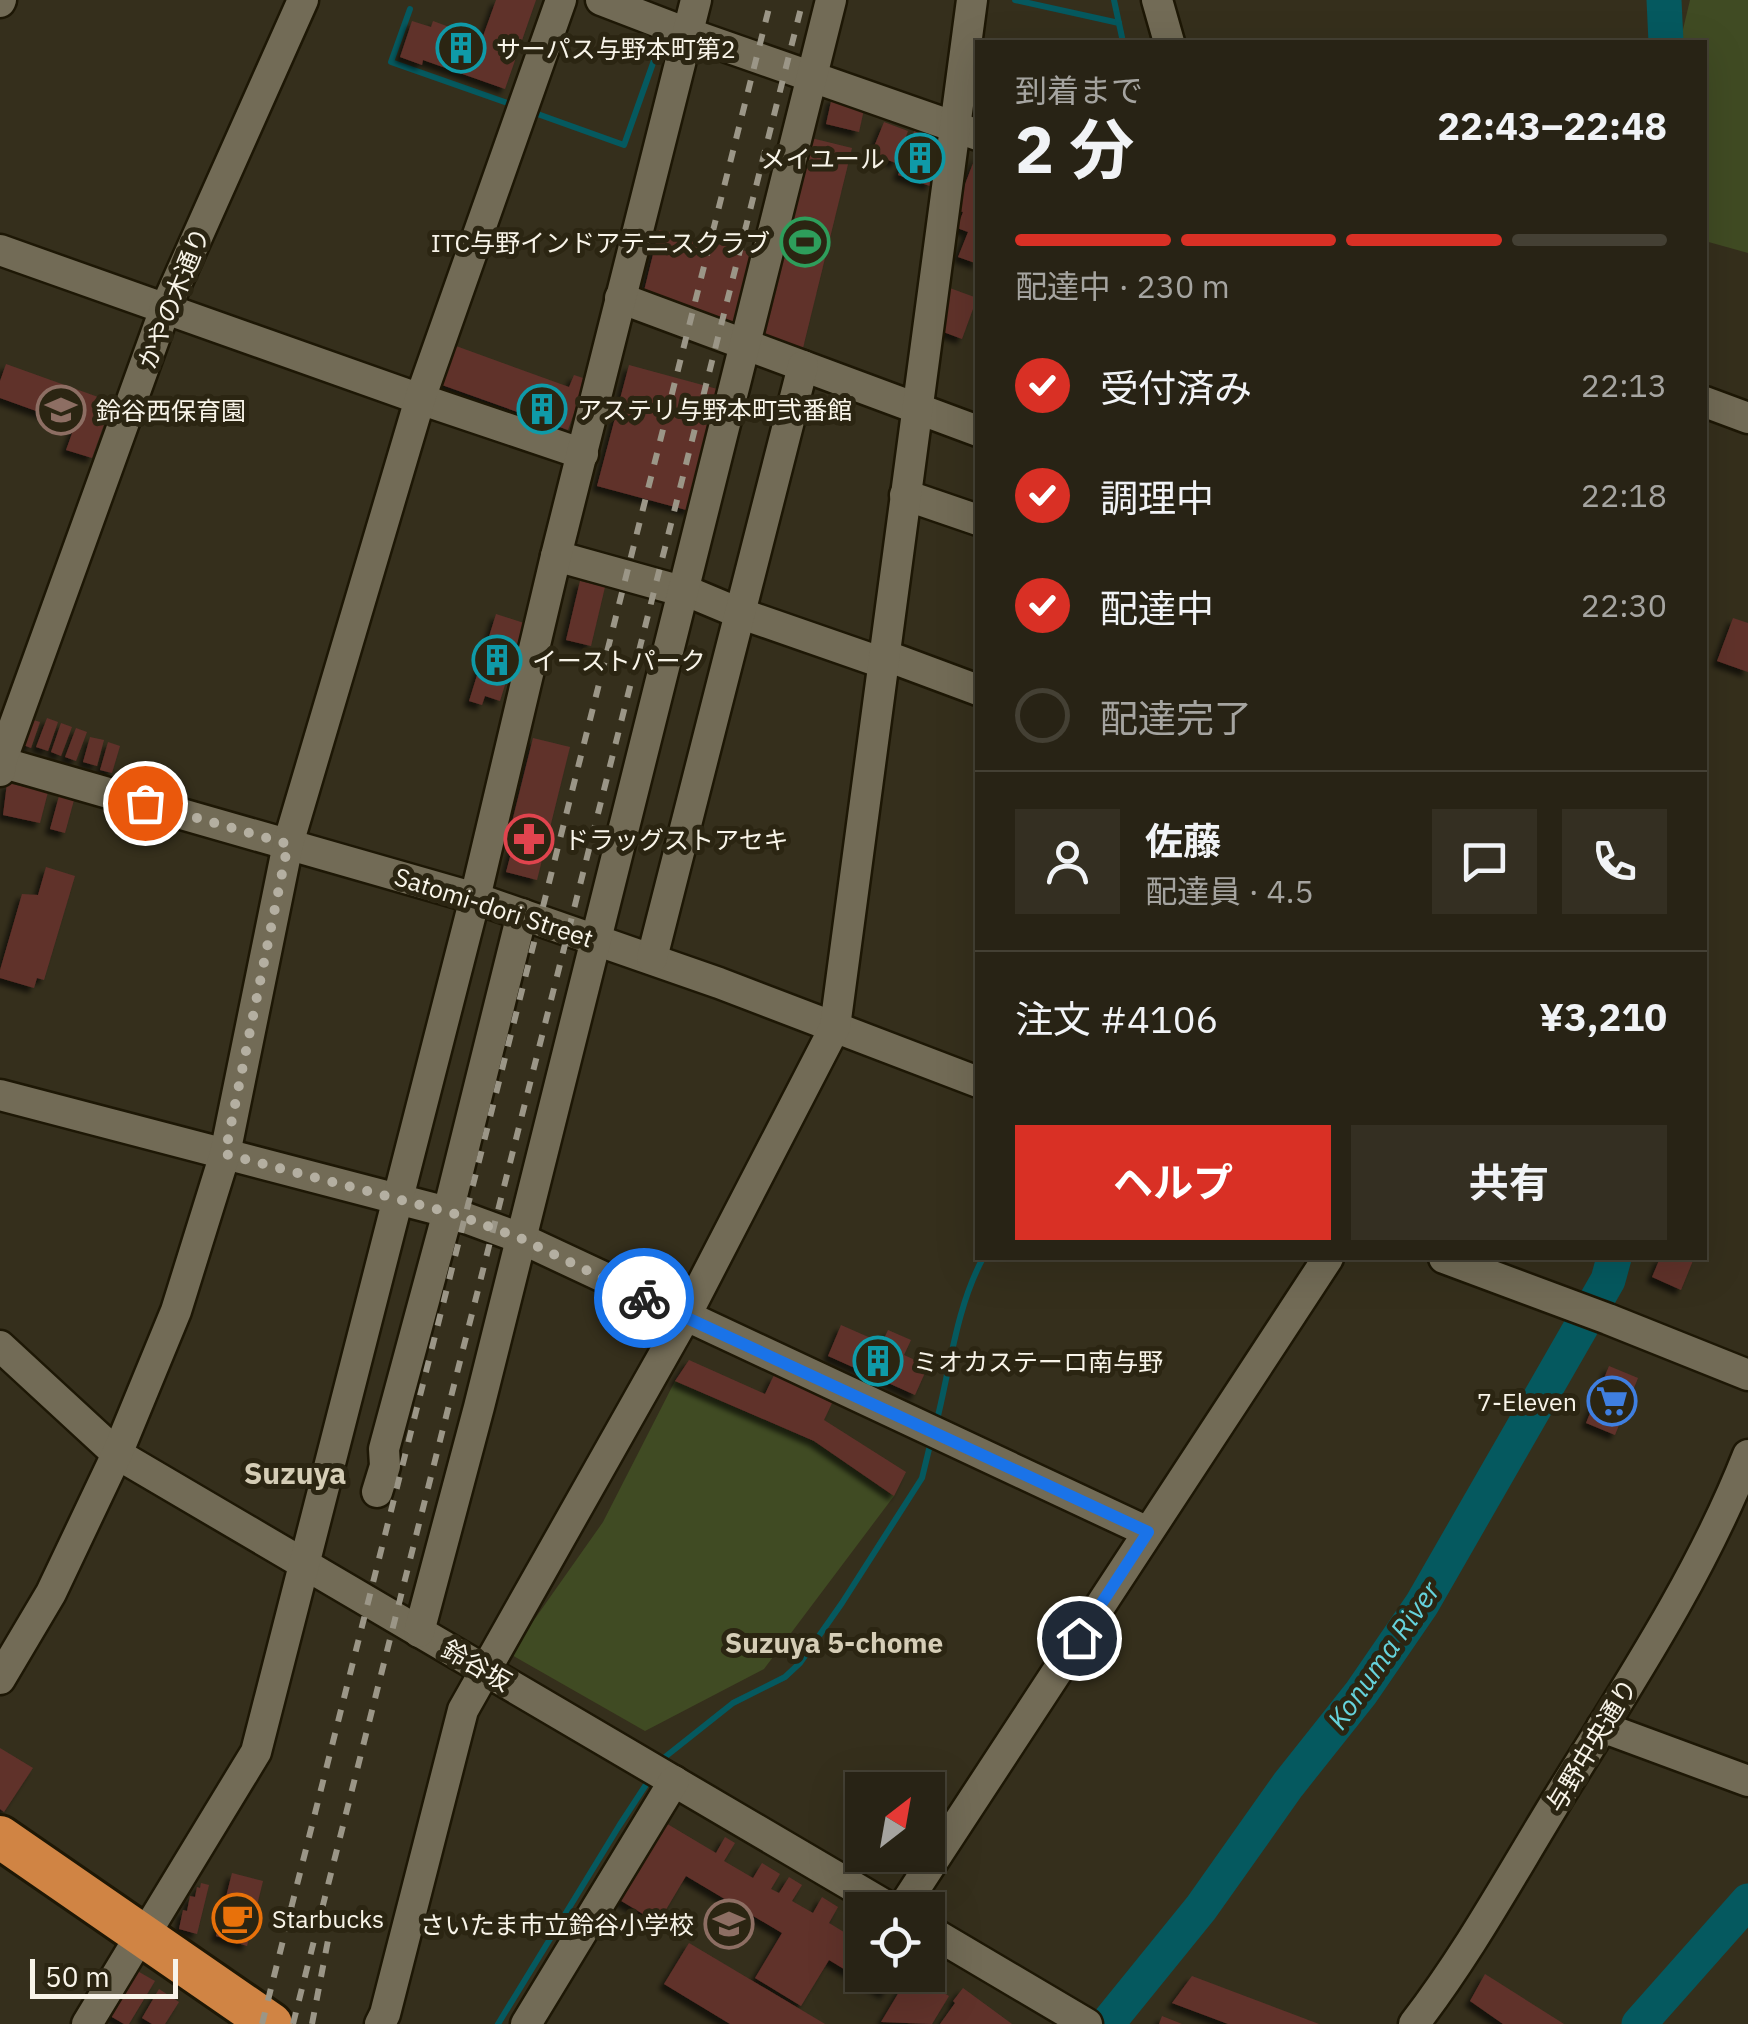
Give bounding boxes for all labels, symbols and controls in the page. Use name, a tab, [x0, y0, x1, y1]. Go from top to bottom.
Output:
building icon: サーパス与野本町第2	[435, 22, 487, 74]
place label: サーパス与野本町第2	[496, 32, 736, 65]
text: 到着まで	[1015, 69, 1143, 111]
text: 22:43–22:48	[1437, 101, 1667, 150]
text: 2 分	[1015, 106, 1134, 191]
building icon: メイユール	[894, 132, 946, 184]
place label: メイユール	[760, 142, 885, 175]
sports icon: ITC与野インドアテニスクラブ	[779, 216, 831, 268]
street label: かやの木通り	[130, 222, 216, 374]
place label: ITC与野インドアテニスクラブ	[431, 226, 770, 259]
text: 配達中 · 230 m	[1015, 265, 1230, 307]
icon: check	[1015, 358, 1070, 413]
text: 受付済み	[1100, 363, 1252, 412]
text: 22:13	[1581, 364, 1667, 406]
building icon: アステリ与野本町弐番館	[516, 383, 568, 435]
school or university icon: 鈴谷西保育園	[35, 384, 87, 436]
place label: アステリ与野本町弐番館	[577, 393, 852, 426]
place label: 鈴谷西保育園	[96, 394, 246, 427]
icon: check	[1015, 468, 1070, 523]
text: 調理中	[1100, 473, 1214, 522]
text: 22:18	[1581, 474, 1667, 516]
icon: check	[1015, 578, 1070, 633]
text: 配達中	[1100, 583, 1214, 632]
text: 22:30	[1581, 584, 1667, 626]
building icon: イーストパーク	[471, 634, 523, 686]
place label: イーストパーク	[532, 644, 706, 677]
text: 配達完了	[1100, 693, 1252, 742]
pin	[103, 761, 188, 846]
icon: bag	[118, 776, 173, 831]
button: person	[1015, 809, 1120, 914]
button: chat	[1432, 809, 1537, 914]
button: phone	[1562, 809, 1667, 914]
pharmacy icon: ドラッグストアセキ	[503, 813, 555, 865]
text: 佐藤	[1145, 816, 1221, 865]
place label: ドラッグストアセキ	[564, 823, 789, 856]
street label: Satomi-dori Street	[390, 859, 598, 955]
text: 配達員 · 4.5	[1145, 870, 1314, 912]
text: ¥3,210	[1539, 992, 1667, 1041]
text: 注文 #4106	[1015, 994, 1218, 1043]
button: ヘルプ	[1015, 1125, 1331, 1240]
button: 共有	[1351, 1125, 1667, 1240]
courier	[594, 1248, 694, 1348]
icon: bike	[617, 1271, 672, 1326]
building icon: ミオカステーロ南与野	[852, 1335, 904, 1387]
place label: ミオカステーロ南与野	[913, 1345, 1163, 1378]
supermarket icon: 7-Eleven	[1586, 1375, 1638, 1427]
place label: 7-Eleven	[1477, 1385, 1577, 1418]
district label: Suzuya	[244, 1453, 346, 1492]
water label: Konuma River	[1318, 1573, 1448, 1736]
pin	[1037, 1596, 1122, 1681]
icon: home	[1052, 1611, 1107, 1666]
district label: Suzuya 5-chome	[725, 1624, 943, 1661]
street label: 鈴谷坂	[436, 1632, 518, 1698]
street label: 与野中央通り	[1538, 1672, 1644, 1818]
north arrow	[845, 1772, 945, 1872]
map controls	[845, 1772, 945, 1992]
cafe icon: Starbucks	[211, 1892, 263, 1944]
button: locate	[845, 1892, 945, 1992]
school or university icon: さいたま市立鈴谷小学校	[703, 1898, 755, 1950]
place label: Starbucks	[272, 1902, 384, 1935]
place label: さいたま市立鈴谷小学校	[420, 1908, 694, 1941]
scale bar	[30, 1954, 178, 1998]
text: 50 m	[45, 1958, 110, 1995]

